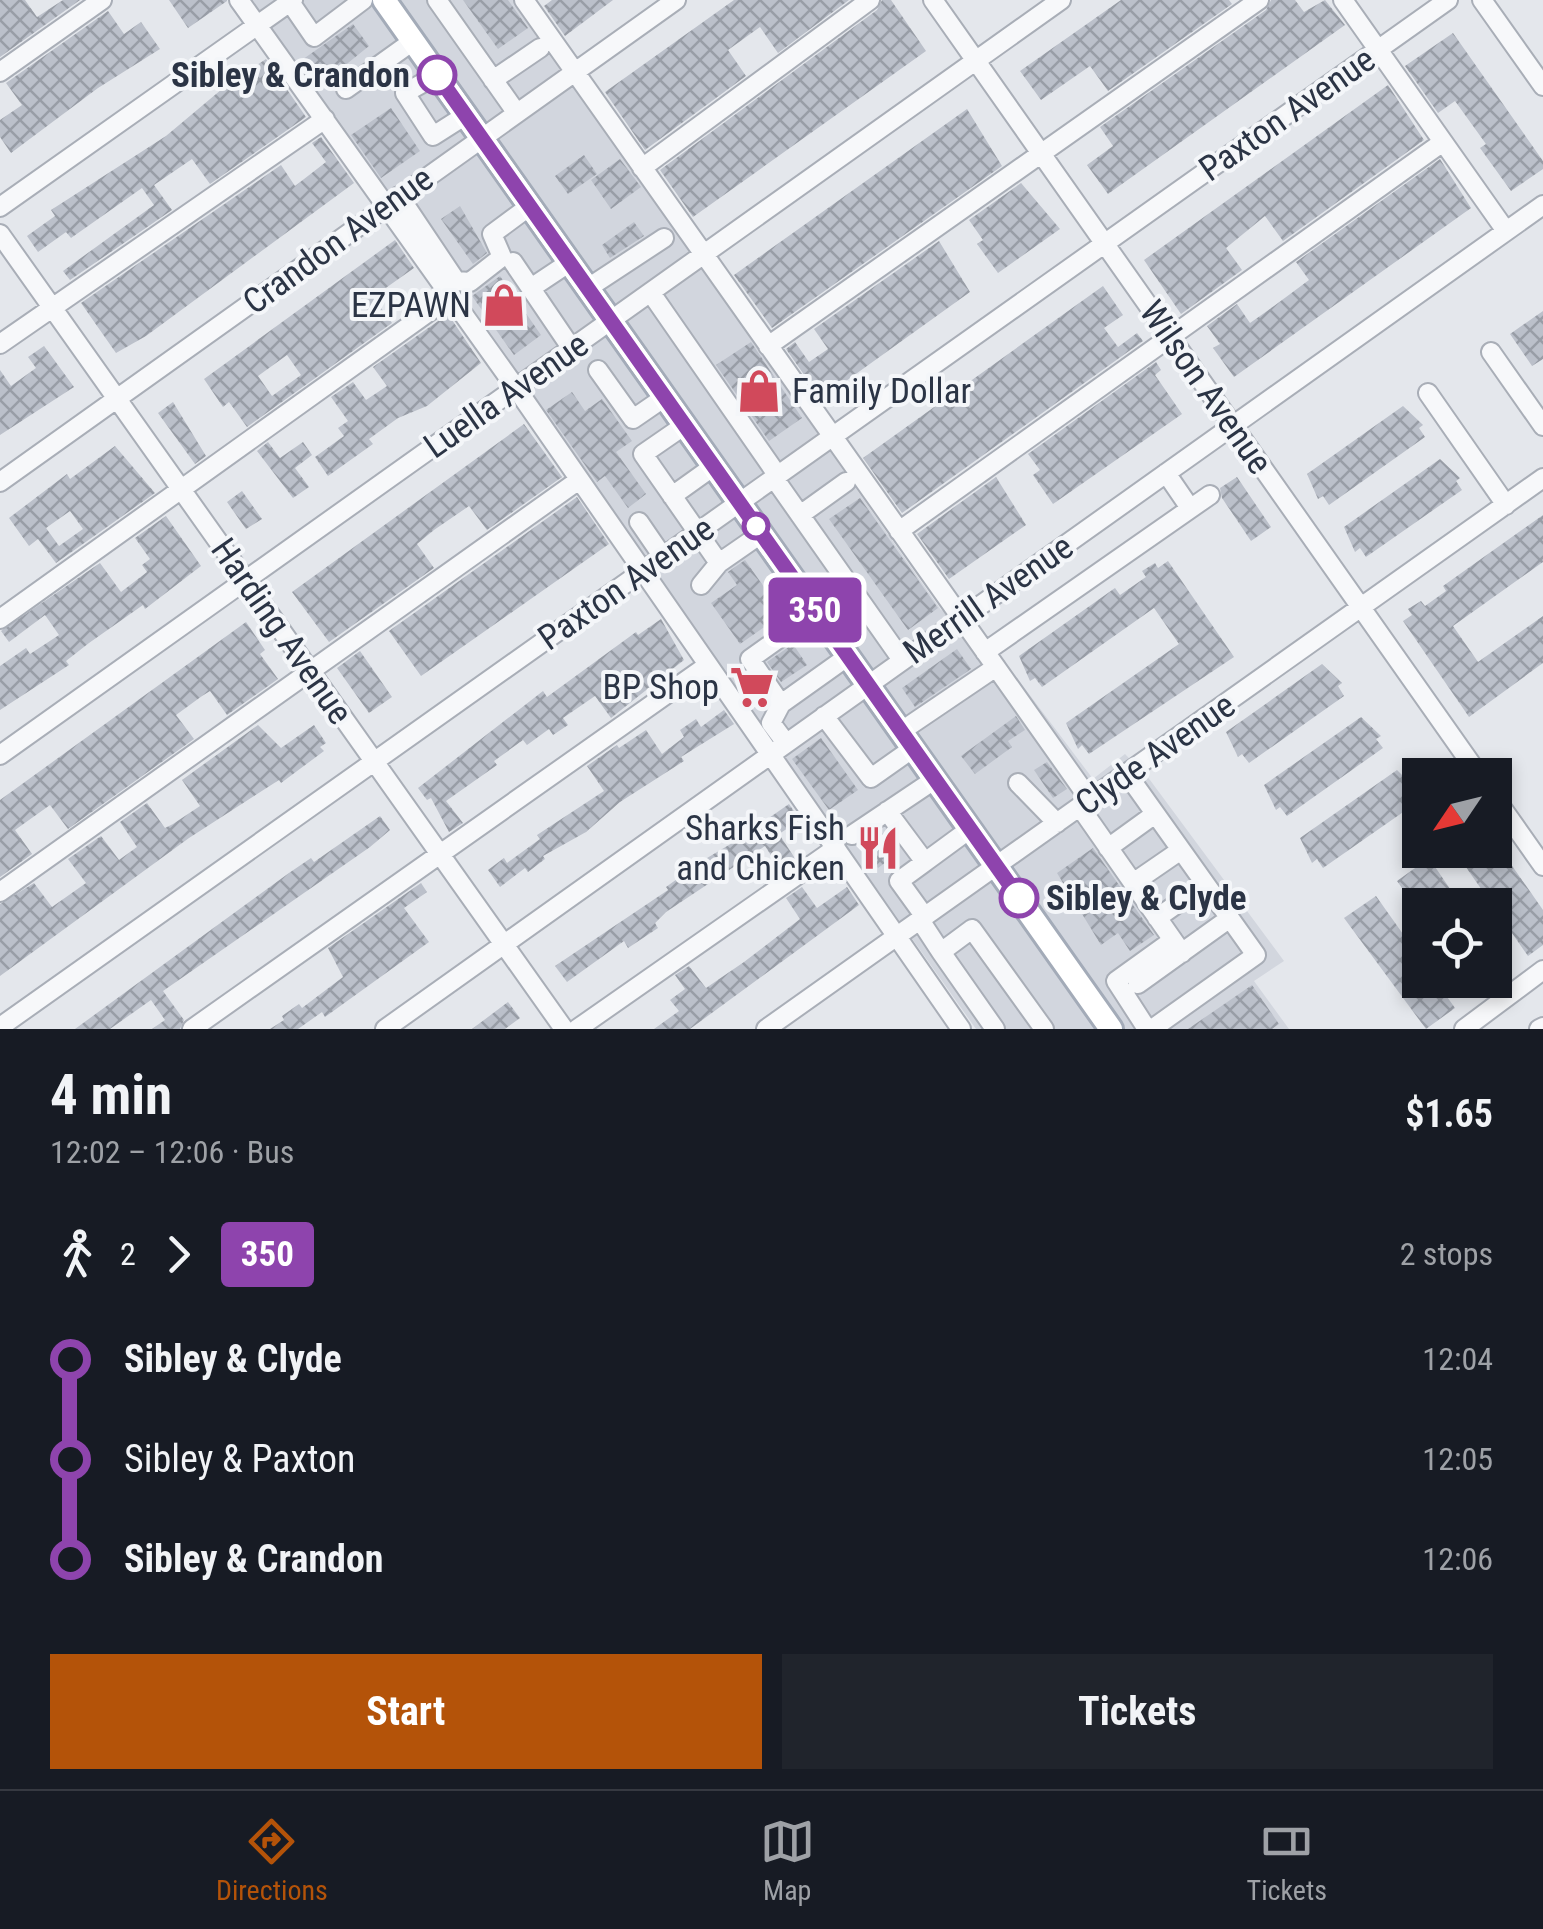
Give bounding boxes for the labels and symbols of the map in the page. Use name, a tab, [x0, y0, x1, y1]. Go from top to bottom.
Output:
street label: Paxton Avenue	[1192, 39, 1383, 190]
place label: Sibley & Crandon	[171, 55, 410, 96]
marker: Sibley & Crandon	[418, 56, 456, 94]
street label: Crandon Avenue	[236, 158, 441, 323]
shop icon: EZPAWN	[480, 281, 528, 329]
place label: EZPAWN	[351, 285, 471, 326]
street label: Wilson Avenue	[1131, 293, 1280, 482]
street label: Luella Avenue	[416, 324, 596, 467]
shop icon: Family Dollar	[735, 367, 783, 415]
place label: Family Dollar	[792, 371, 971, 412]
street label: Paxton Avenue	[531, 508, 722, 659]
unlabelled marker	[743, 513, 769, 539]
street label: Merrill Avenue	[896, 526, 1081, 673]
street label: Harding Avenue	[203, 531, 361, 732]
line badge: 350	[758, 578, 872, 642]
supermarket icon: BP Shop	[728, 663, 776, 711]
place label: BP Shop	[603, 667, 719, 708]
street label: Clyde Avenue	[1068, 685, 1243, 824]
north arrow	[1402, 758, 1512, 868]
place label: Sharks Fish and Chicken	[676, 808, 845, 889]
restaurant icon: Sharks Fish and Chicken	[854, 824, 902, 872]
place label: Sibley & Clyde	[1046, 878, 1247, 919]
marker: Sibley & Clyde	[1000, 879, 1038, 917]

